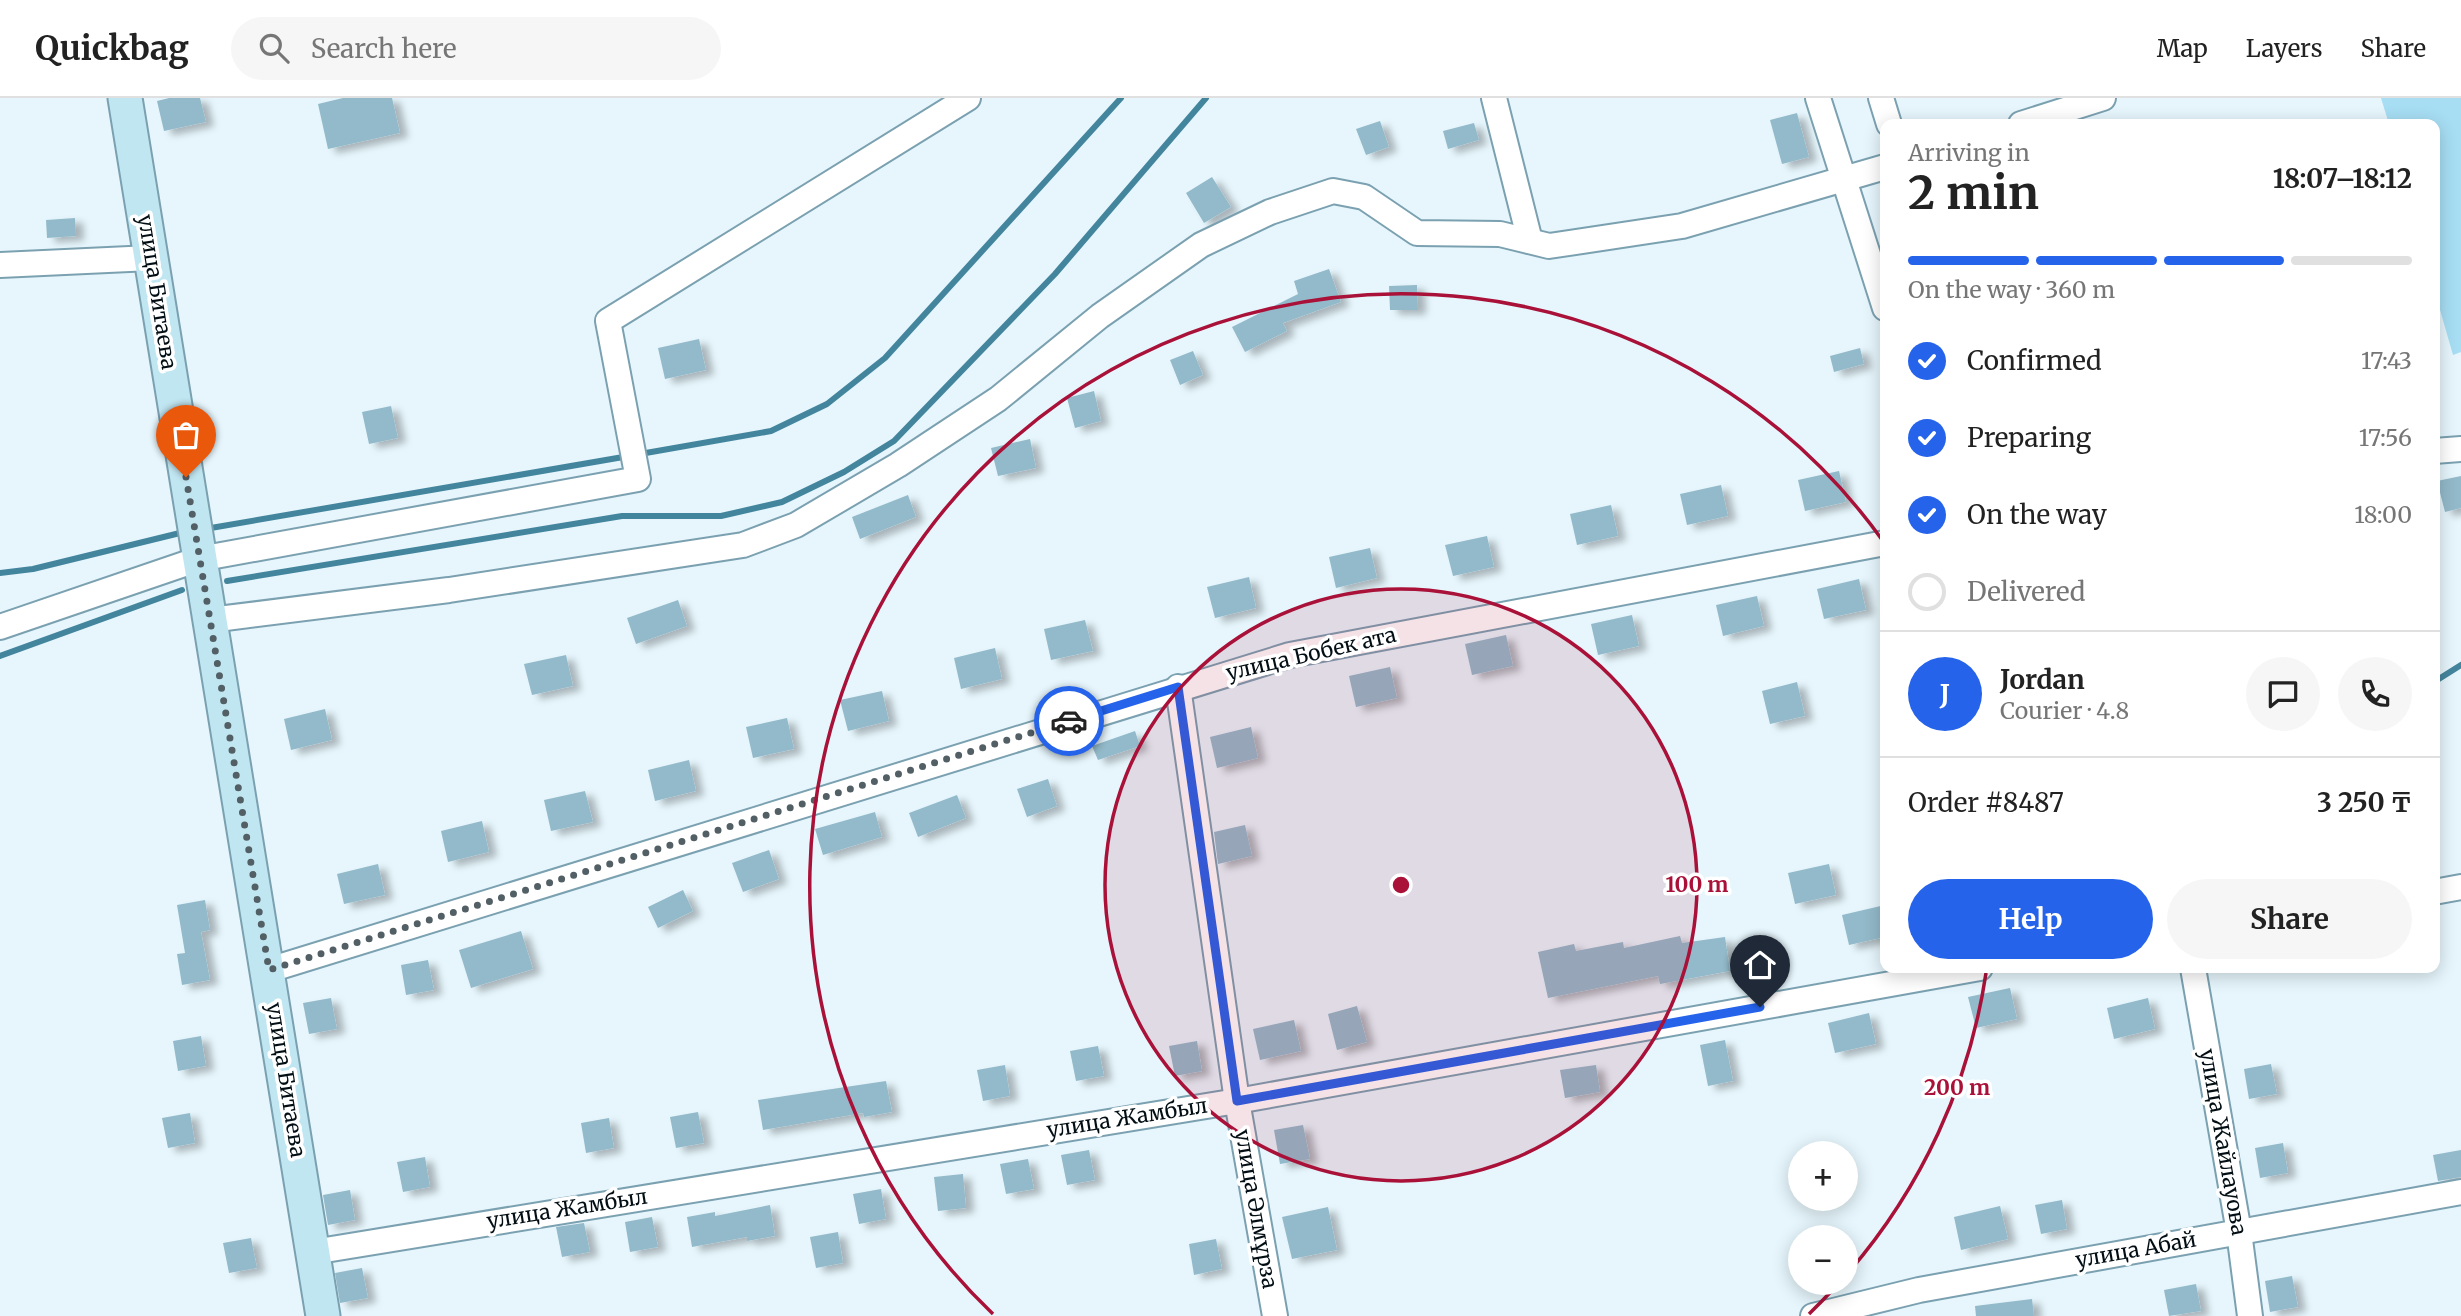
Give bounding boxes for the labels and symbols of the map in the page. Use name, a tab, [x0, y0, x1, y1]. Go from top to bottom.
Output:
street label: улица Битаева	[132, 212, 183, 371]
pin	[156, 405, 216, 477]
street label: улица Бобек ата	[1223, 621, 1399, 686]
courier	[1034, 686, 1104, 756]
text: 100 m	[1666, 871, 1728, 898]
centre of rings	[1389, 873, 1413, 897]
pin	[1730, 935, 1790, 1007]
street label: улица Битаева	[261, 1000, 312, 1159]
street label: улица Жайлауова	[2194, 1047, 2253, 1237]
text: 200 m	[1924, 1074, 1990, 1101]
street label: улица Жамбыл	[1045, 1091, 1209, 1144]
street label: улица Әлмұрза	[1229, 1127, 1284, 1291]
street label: улица Жамбыл	[485, 1182, 649, 1235]
street label: улица Абай	[2073, 1226, 2198, 1273]

